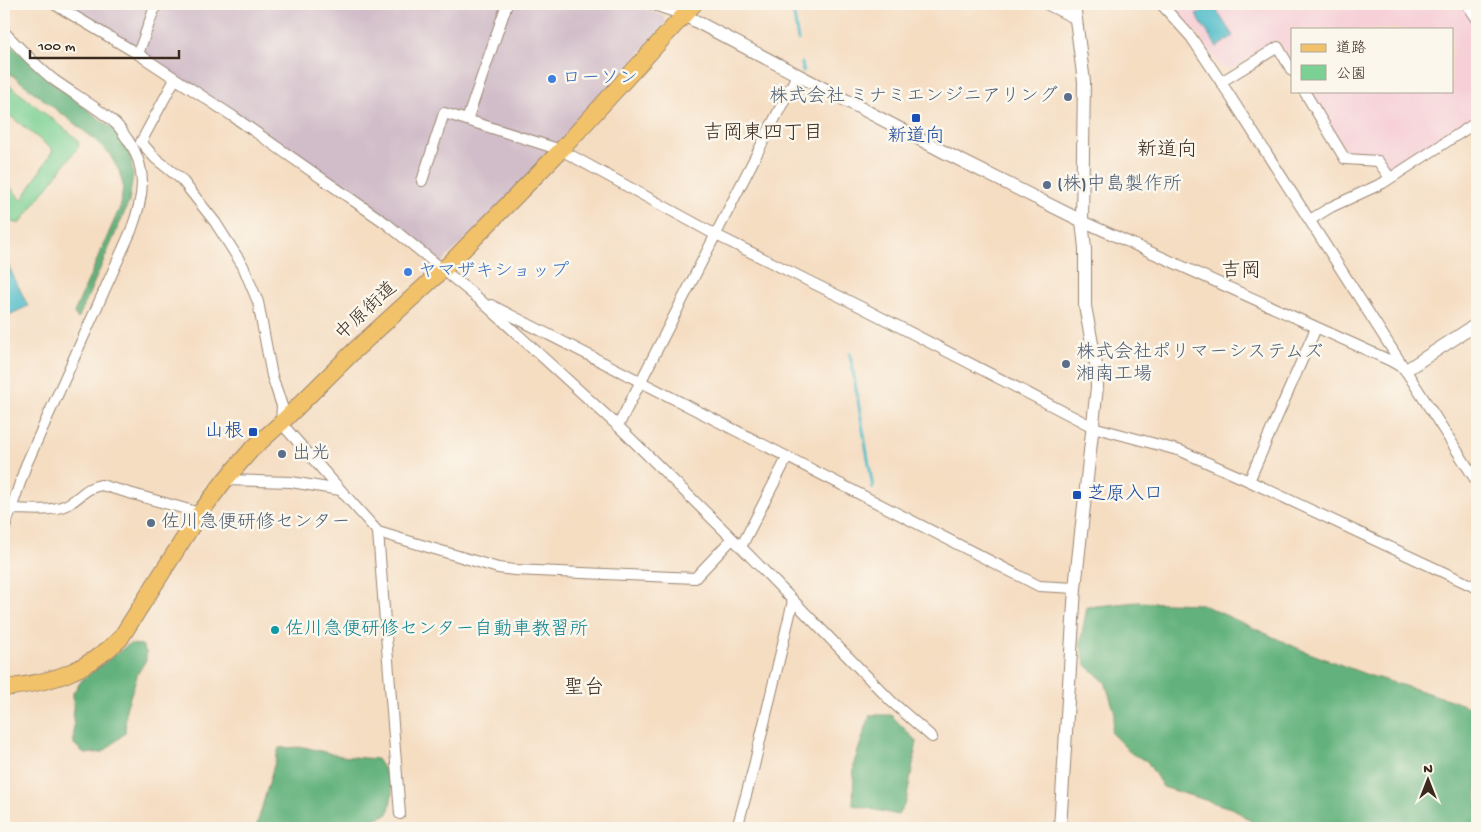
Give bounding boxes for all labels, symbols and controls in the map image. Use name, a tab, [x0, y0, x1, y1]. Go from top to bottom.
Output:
scale bar	[30, 28, 179, 60]
legend	[1291, 28, 1454, 92]
text: 100 m	[37, 38, 76, 56]
text: 道路	[1336, 40, 1366, 58]
text: 公園	[1336, 66, 1366, 84]
place label: ローソン	[562, 68, 638, 91]
marker: ローソン	[546, 73, 558, 85]
place label: 株式会社 ミナミエンジニアリング	[769, 85, 1058, 109]
marker: 株式会社 ミナミエンジニアリング	[1062, 91, 1074, 103]
marker: 新道向	[910, 112, 922, 124]
district label: 吉岡東四丁目	[703, 121, 823, 146]
place label: 新道向	[887, 125, 945, 149]
district label: 新道向	[1137, 138, 1197, 163]
place label: (株)中島製作所	[1057, 173, 1182, 197]
marker: (株)中島製作所	[1041, 179, 1053, 191]
district label: 吉岡	[1221, 260, 1261, 284]
place label: ヤマザキショップ	[418, 261, 569, 284]
marker: ヤマザキショップ	[402, 266, 414, 278]
street label: 中原街道	[331, 277, 403, 346]
place label: 株式会社ポリマーシステムズ 湘南工場	[1076, 341, 1323, 387]
marker: 株式会社ポリマーシステムズ 湘南工場	[1060, 358, 1072, 370]
place label: 山根	[205, 420, 244, 444]
marker: 山根	[247, 426, 259, 438]
place label: 出光	[292, 443, 330, 466]
marker: 出光	[276, 448, 288, 460]
place label: 芝原入口	[1087, 483, 1163, 507]
marker: 芝原入口	[1071, 489, 1083, 501]
place label: 佐川急便研修センター	[161, 511, 350, 535]
marker: 佐川急便研修センター	[145, 517, 157, 529]
place label: 佐川急便研修センター自動車教習所	[285, 618, 588, 642]
marker: 佐川急便研修センター自動車教習所	[269, 624, 281, 636]
district label: 聖台	[564, 676, 604, 701]
north arrow	[1404, 754, 1454, 804]
text: N	[1423, 761, 1433, 778]

